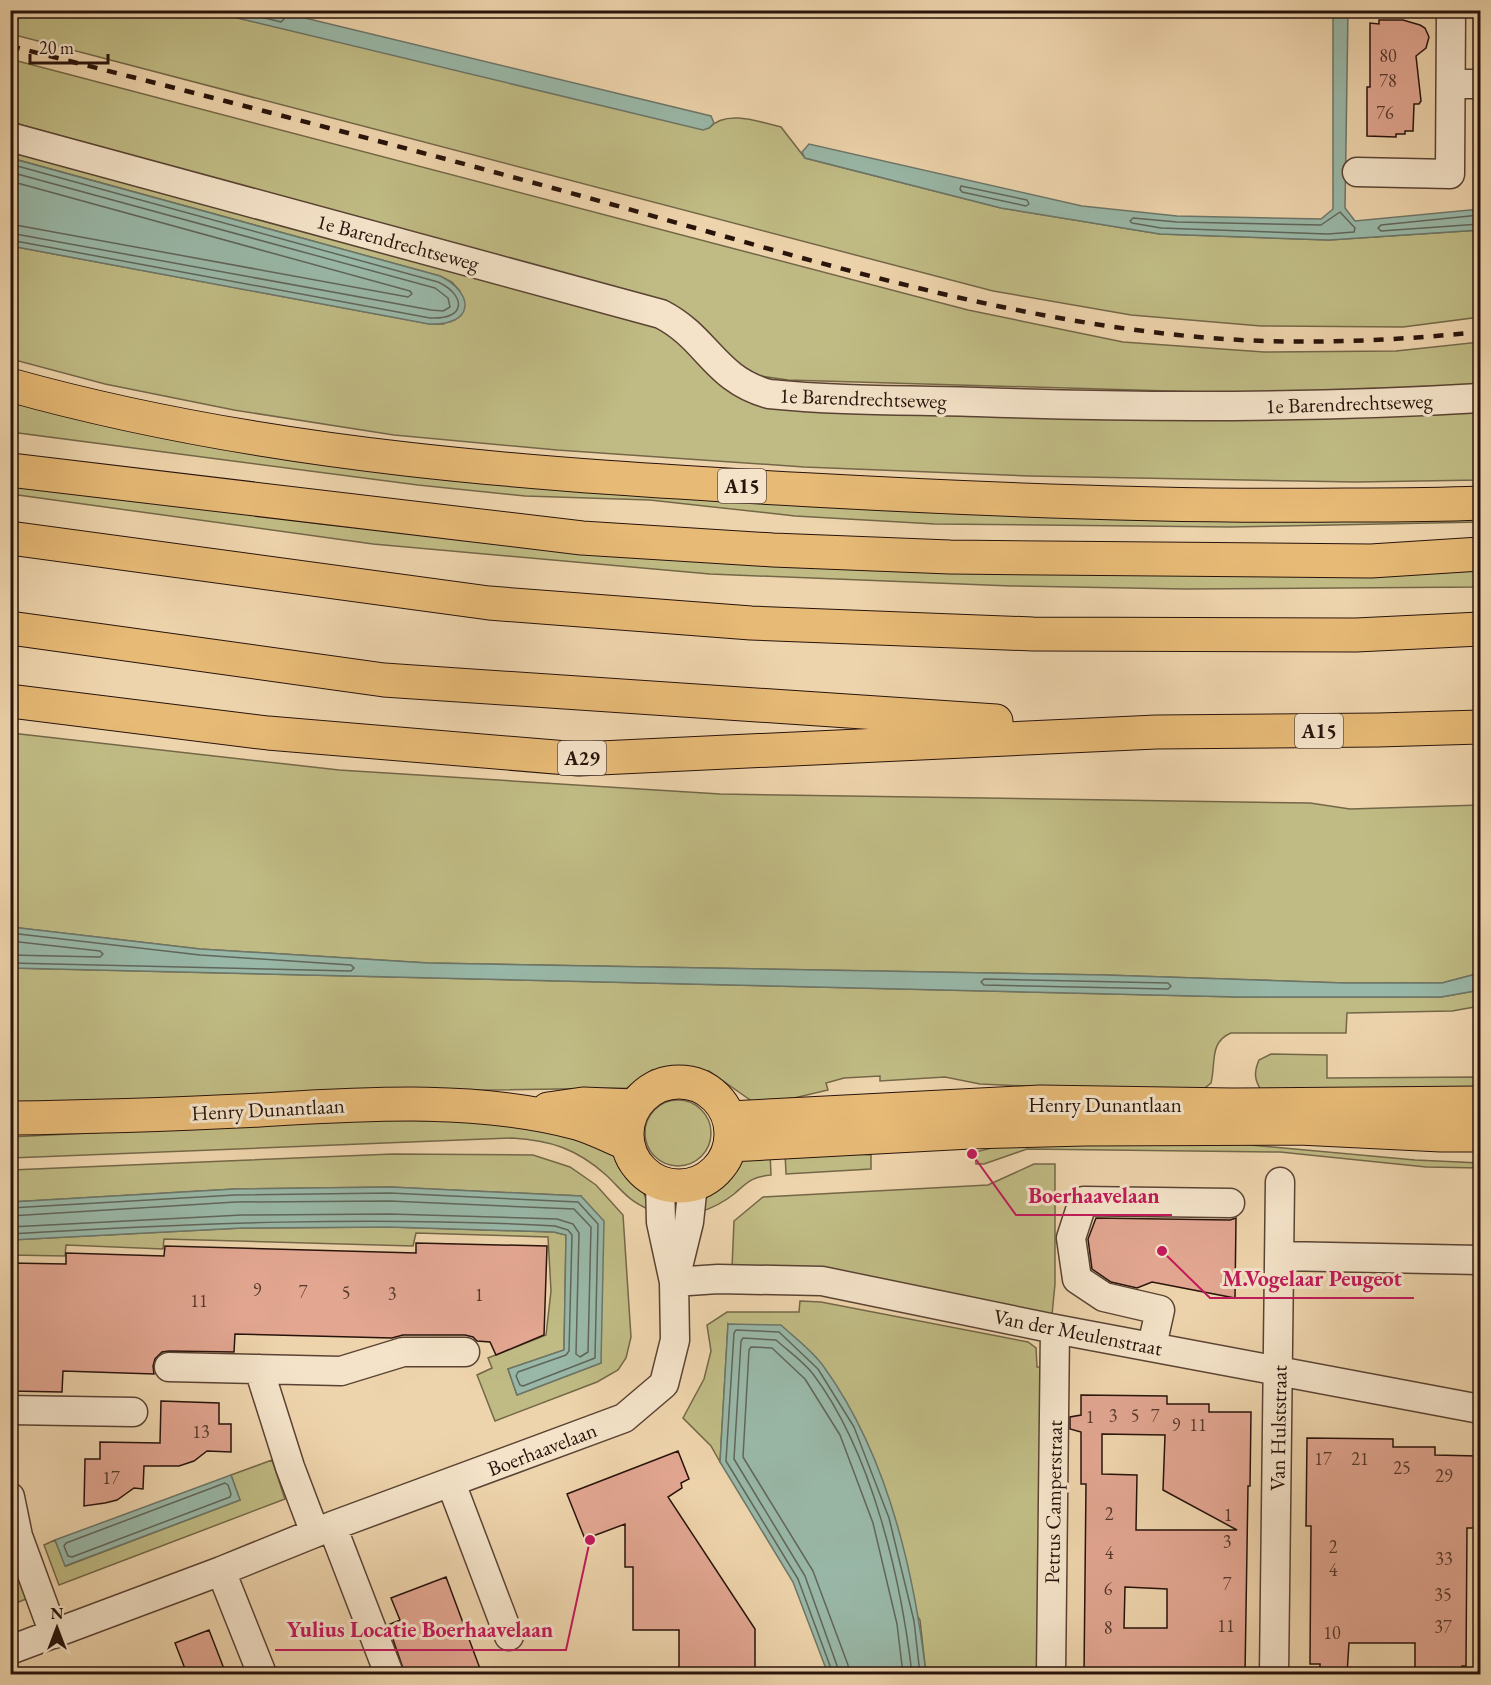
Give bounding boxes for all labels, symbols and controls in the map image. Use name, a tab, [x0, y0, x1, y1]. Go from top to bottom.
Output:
scale bar	[30, 27, 108, 65]
text: 20 m	[39, 36, 74, 59]
house number: 80	[1379, 44, 1397, 67]
house number: 78	[1379, 69, 1397, 92]
house number: 76	[1376, 101, 1394, 124]
street label: 1e Barendrechtseweg	[314, 207, 483, 277]
street label: 1e Barendrechtseweg	[779, 382, 948, 414]
street label: 1e Barendrechtseweg	[1265, 387, 1434, 419]
road number: A15	[718, 469, 766, 503]
road number: A15	[1295, 714, 1343, 748]
road number: A29	[558, 741, 606, 775]
street label: Henry Dunantlaan	[191, 1091, 345, 1127]
street label: Henry Dunantlaan	[1028, 1091, 1182, 1118]
callout: Boerhaavelaan	[1016, 1175, 1172, 1215]
text: Boerhaavelaan	[1028, 1181, 1160, 1210]
callout: M.Vogelaar Peugeot	[1210, 1258, 1414, 1298]
text: M.Vogelaar Peugeot	[1222, 1264, 1402, 1293]
house number: 9	[253, 1278, 262, 1301]
house number: 7	[299, 1280, 308, 1303]
house number: 5	[342, 1281, 350, 1304]
house number: 3	[388, 1282, 396, 1305]
house number: 1	[475, 1283, 483, 1306]
house number: 11	[190, 1289, 208, 1312]
street label: Van der Meulenstraat	[991, 1302, 1165, 1362]
street label: Van Hulststraat	[1263, 1364, 1293, 1491]
house number: 3	[1109, 1404, 1117, 1427]
house number: 5	[1131, 1404, 1139, 1427]
house number: 7	[1151, 1404, 1160, 1427]
house number: 1	[1086, 1405, 1094, 1428]
house number: 9	[1172, 1413, 1181, 1436]
house number: 11	[1189, 1413, 1207, 1436]
street label: Boerhaavelaan	[484, 1416, 600, 1482]
street label: Petrus Camperstraat	[1038, 1419, 1068, 1584]
house number: 13	[192, 1420, 210, 1443]
house number: 17	[1314, 1447, 1332, 1470]
house number: 21	[1351, 1447, 1369, 1470]
house number: 25	[1393, 1456, 1411, 1479]
house number: 29	[1435, 1464, 1453, 1487]
house number: 17	[102, 1466, 120, 1489]
house number: 2	[1105, 1502, 1114, 1525]
house number: 1	[1224, 1503, 1232, 1526]
house number: 3	[1223, 1530, 1231, 1553]
house number: 2	[1329, 1535, 1338, 1558]
house number: 4	[1105, 1541, 1114, 1564]
house number: 33	[1435, 1547, 1453, 1570]
house number: 4	[1329, 1558, 1338, 1581]
house number: 7	[1223, 1572, 1232, 1595]
house number: 6	[1104, 1577, 1113, 1600]
house number: 35	[1434, 1583, 1452, 1606]
north arrow	[27, 1598, 87, 1658]
text: N	[51, 1603, 64, 1624]
callout: Yulius Locatie Boerhaavelaan	[275, 1610, 566, 1650]
house number: 11	[1217, 1614, 1235, 1637]
text: Yulius Locatie Boerhaavelaan	[287, 1615, 554, 1644]
house number: 37	[1434, 1615, 1452, 1638]
house number: 8	[1104, 1616, 1112, 1639]
house number: 10	[1323, 1621, 1341, 1644]

